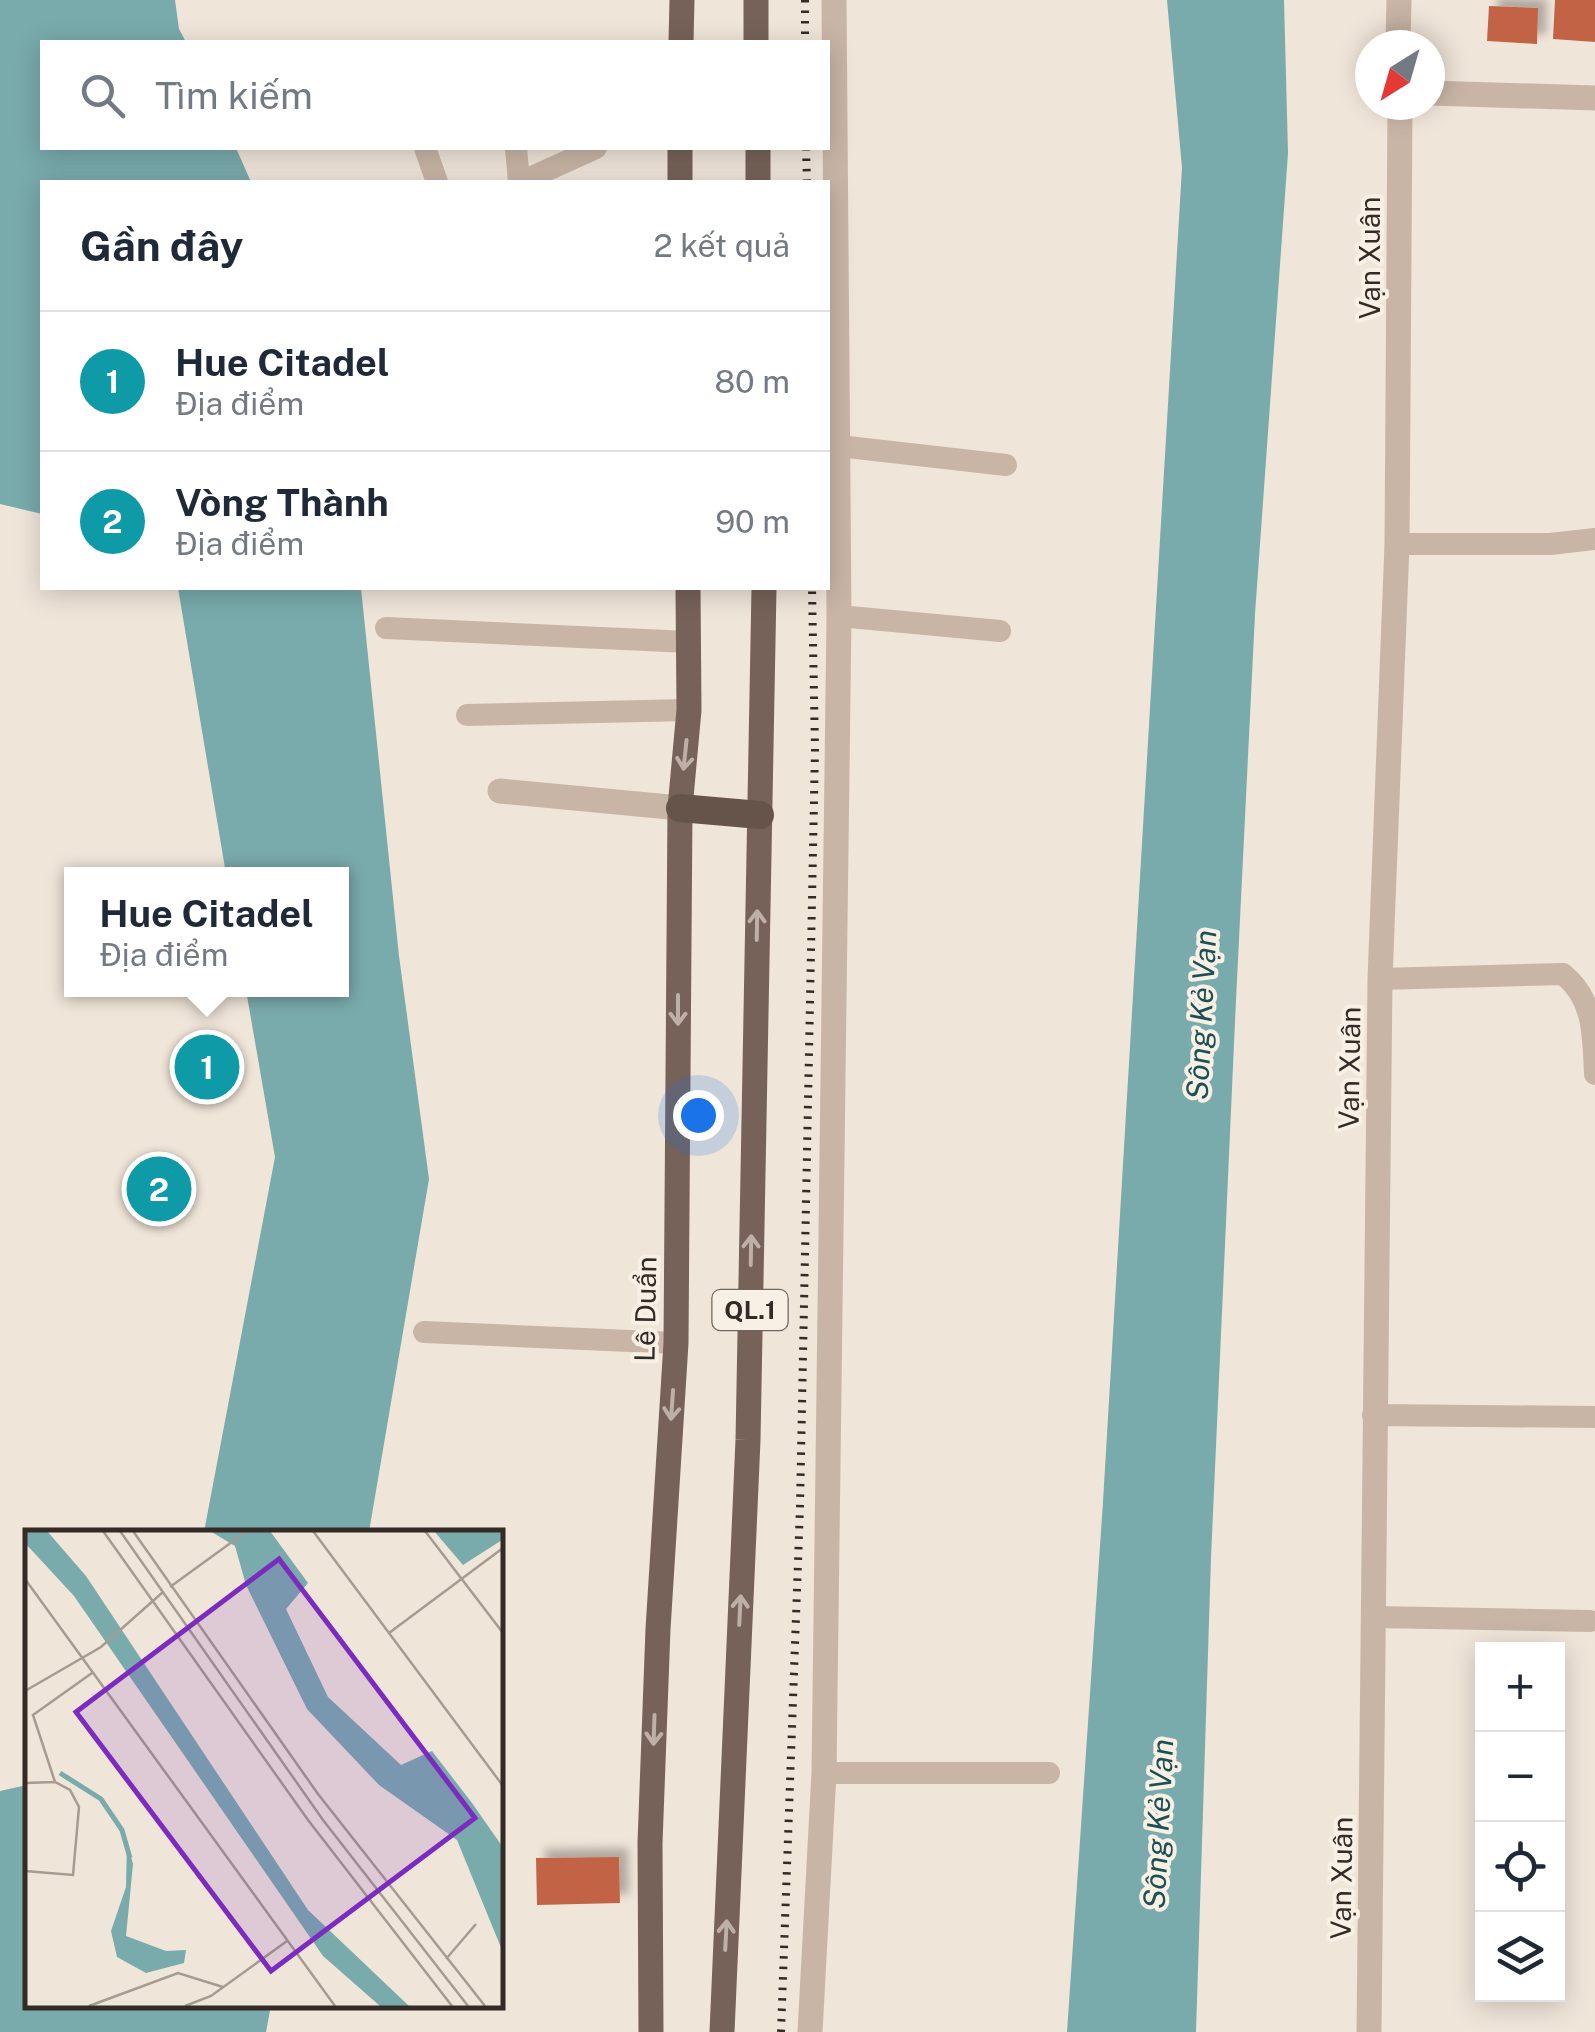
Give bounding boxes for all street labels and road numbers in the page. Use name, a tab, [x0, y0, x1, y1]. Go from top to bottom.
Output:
street label: Vạn Xuân	[1353, 197, 1386, 319]
street label: Vạn Xuân	[1331, 1006, 1367, 1130]
street label: Lê Duẩn	[628, 1256, 662, 1362]
road number: QL.1	[712, 1290, 788, 1330]
street label: Vạn Xuân	[1323, 1816, 1359, 1940]

